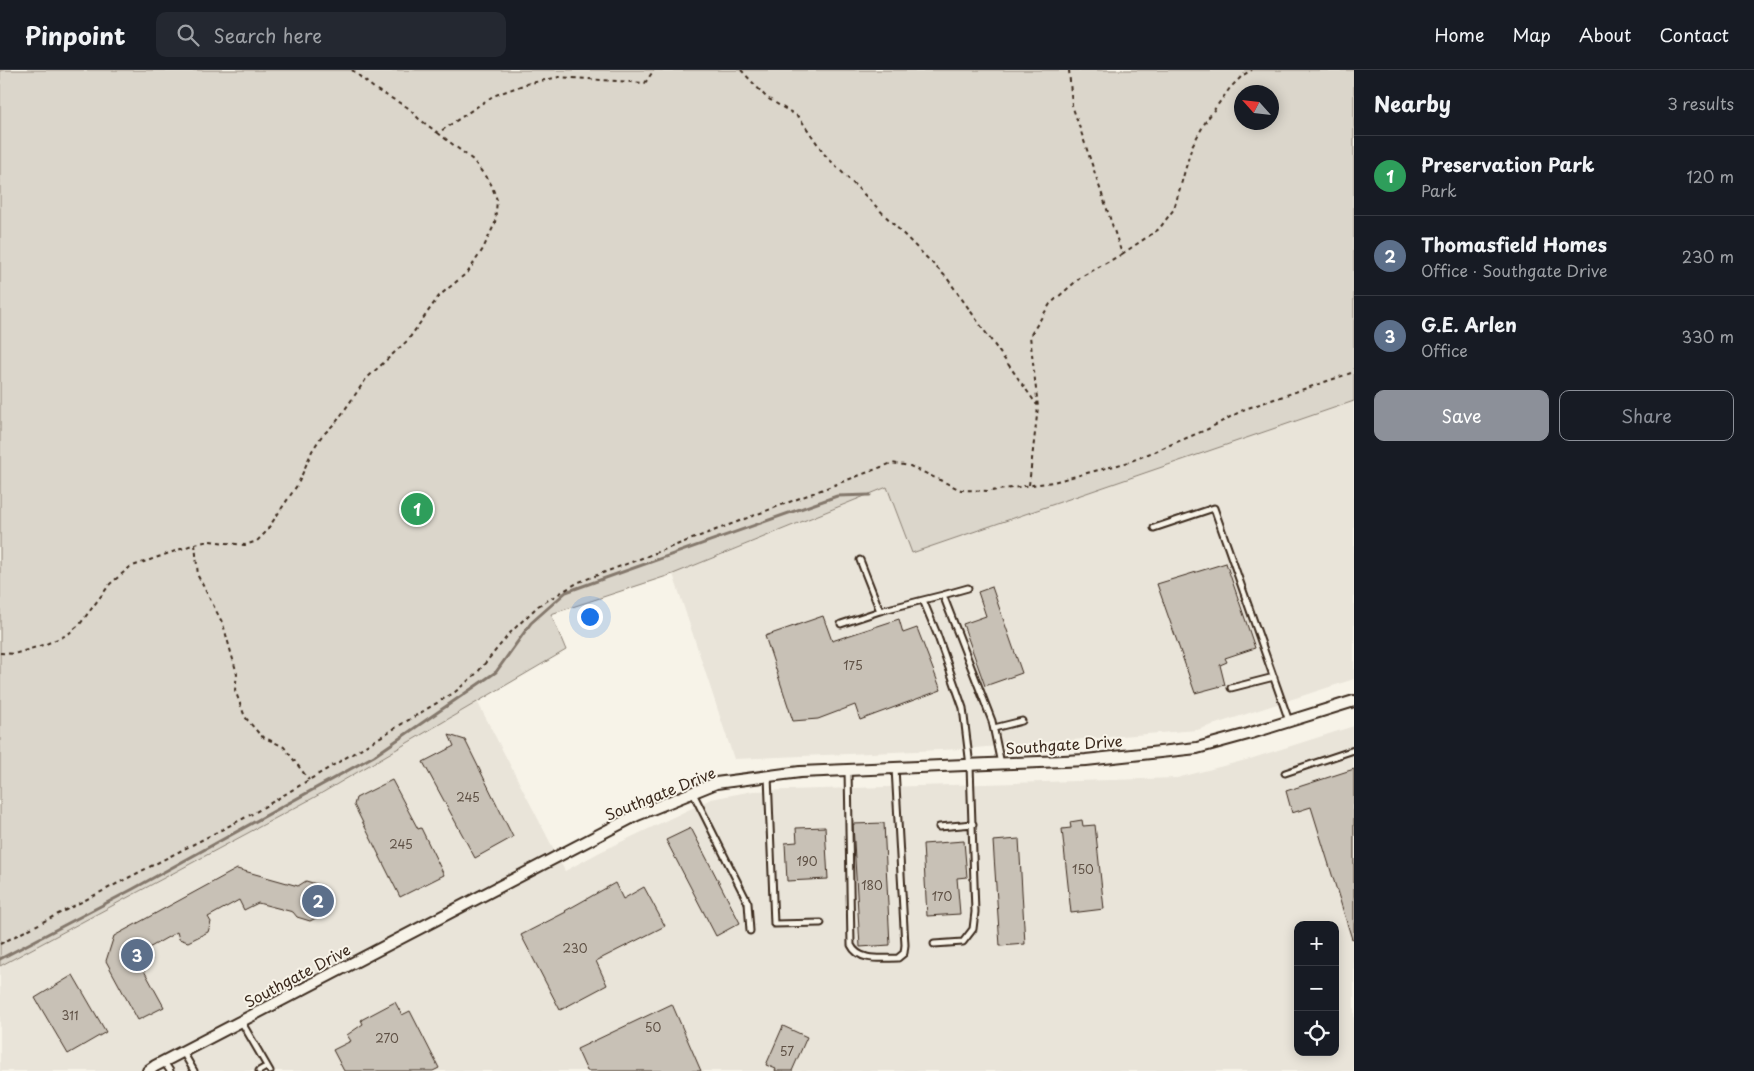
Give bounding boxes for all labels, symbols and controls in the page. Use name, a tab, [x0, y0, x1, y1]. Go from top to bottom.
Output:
search box	[156, 12, 506, 57]
text: Pinpoint	[25, 17, 126, 53]
icon: search	[174, 21, 202, 49]
text: Search here	[214, 21, 322, 49]
text: Home	[1434, 21, 1484, 48]
text: Map	[1512, 21, 1551, 48]
text: About	[1579, 21, 1631, 48]
text: Contact	[1659, 21, 1729, 48]
north arrow	[1234, 85, 1279, 130]
text: Nearby	[1374, 87, 1451, 119]
text: 3 results	[1667, 91, 1734, 115]
text: Preservation Park	[1421, 150, 1595, 178]
text: 1	[1386, 164, 1394, 188]
text: 120 m	[1687, 164, 1734, 188]
text: Park	[1421, 178, 1457, 202]
text: Thomasfield Homes	[1421, 230, 1607, 258]
text: 2	[1384, 244, 1396, 268]
text: 230 m	[1682, 244, 1734, 268]
text: Office · Southgate Drive	[1421, 258, 1608, 282]
text: G.E. Arlen	[1421, 310, 1517, 338]
text: 3	[1385, 324, 1395, 348]
text: 330 m	[1681, 324, 1734, 348]
text: Office	[1421, 338, 1468, 362]
button: Save	[1374, 390, 1549, 441]
button: Share	[1559, 390, 1734, 441]
pin: 1	[401, 490, 433, 528]
your location	[577, 604, 603, 630]
house number: 175	[843, 656, 863, 674]
street label: Southgate Drive	[1005, 728, 1123, 760]
street label: Southgate Drive	[601, 760, 719, 826]
house number: 245	[456, 788, 480, 806]
house number: 245	[389, 835, 413, 853]
house number: 190	[796, 852, 818, 870]
house number: 150	[1072, 860, 1094, 878]
house number: 180	[861, 876, 883, 894]
pin: 2	[302, 882, 334, 920]
house number: 170	[932, 887, 953, 905]
map controls	[1294, 921, 1339, 1056]
button: +	[1294, 921, 1339, 966]
pin: 3	[121, 936, 153, 974]
street label: Southgate Drive	[240, 937, 354, 1013]
house number: 230	[562, 939, 588, 957]
button: −	[1294, 966, 1339, 1011]
house number: 311	[61, 1006, 79, 1024]
button: locate	[1294, 1011, 1339, 1056]
house number: 50	[645, 1018, 661, 1036]
house number: 270	[375, 1029, 399, 1047]
house number: 57	[780, 1042, 794, 1060]

